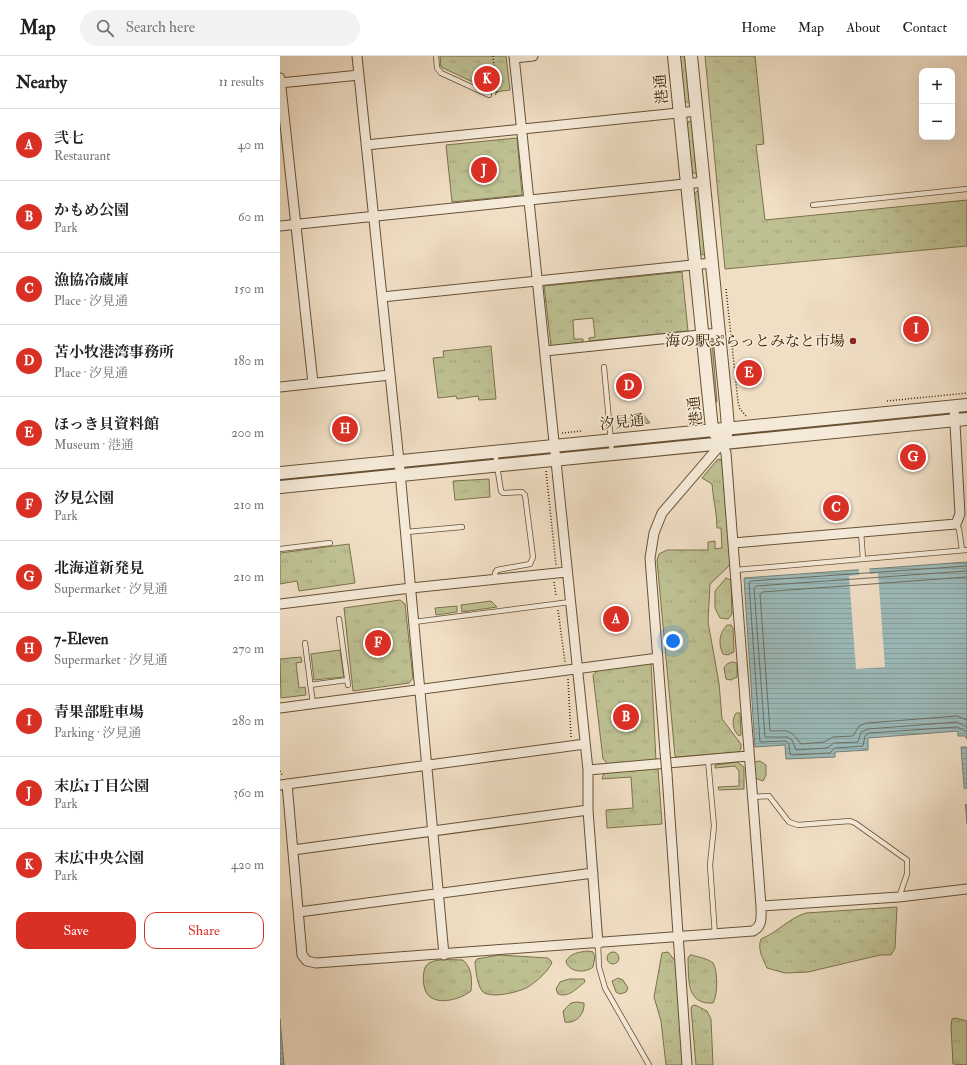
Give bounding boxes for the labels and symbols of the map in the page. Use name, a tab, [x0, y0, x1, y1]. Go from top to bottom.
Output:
pin: K	[474, 64, 500, 94]
street label: 港通	[650, 73, 673, 105]
pin: J	[471, 155, 497, 185]
pin: I	[903, 314, 929, 344]
place label: 海の駅ぷらっとみなと市場	[665, 332, 845, 351]
marker: 海の駅ぷらっとみなと市場	[848, 336, 858, 346]
pin: E	[736, 358, 762, 388]
pin: D	[616, 371, 642, 401]
street label: 港通	[684, 395, 707, 427]
street label: 汐見通	[599, 411, 645, 434]
pin: H	[332, 414, 358, 444]
pin: G	[900, 442, 926, 472]
pin: C	[823, 493, 849, 523]
pin: A	[603, 604, 629, 634]
pin: F	[365, 628, 391, 658]
your location	[663, 631, 683, 651]
pin: B	[613, 702, 639, 732]

